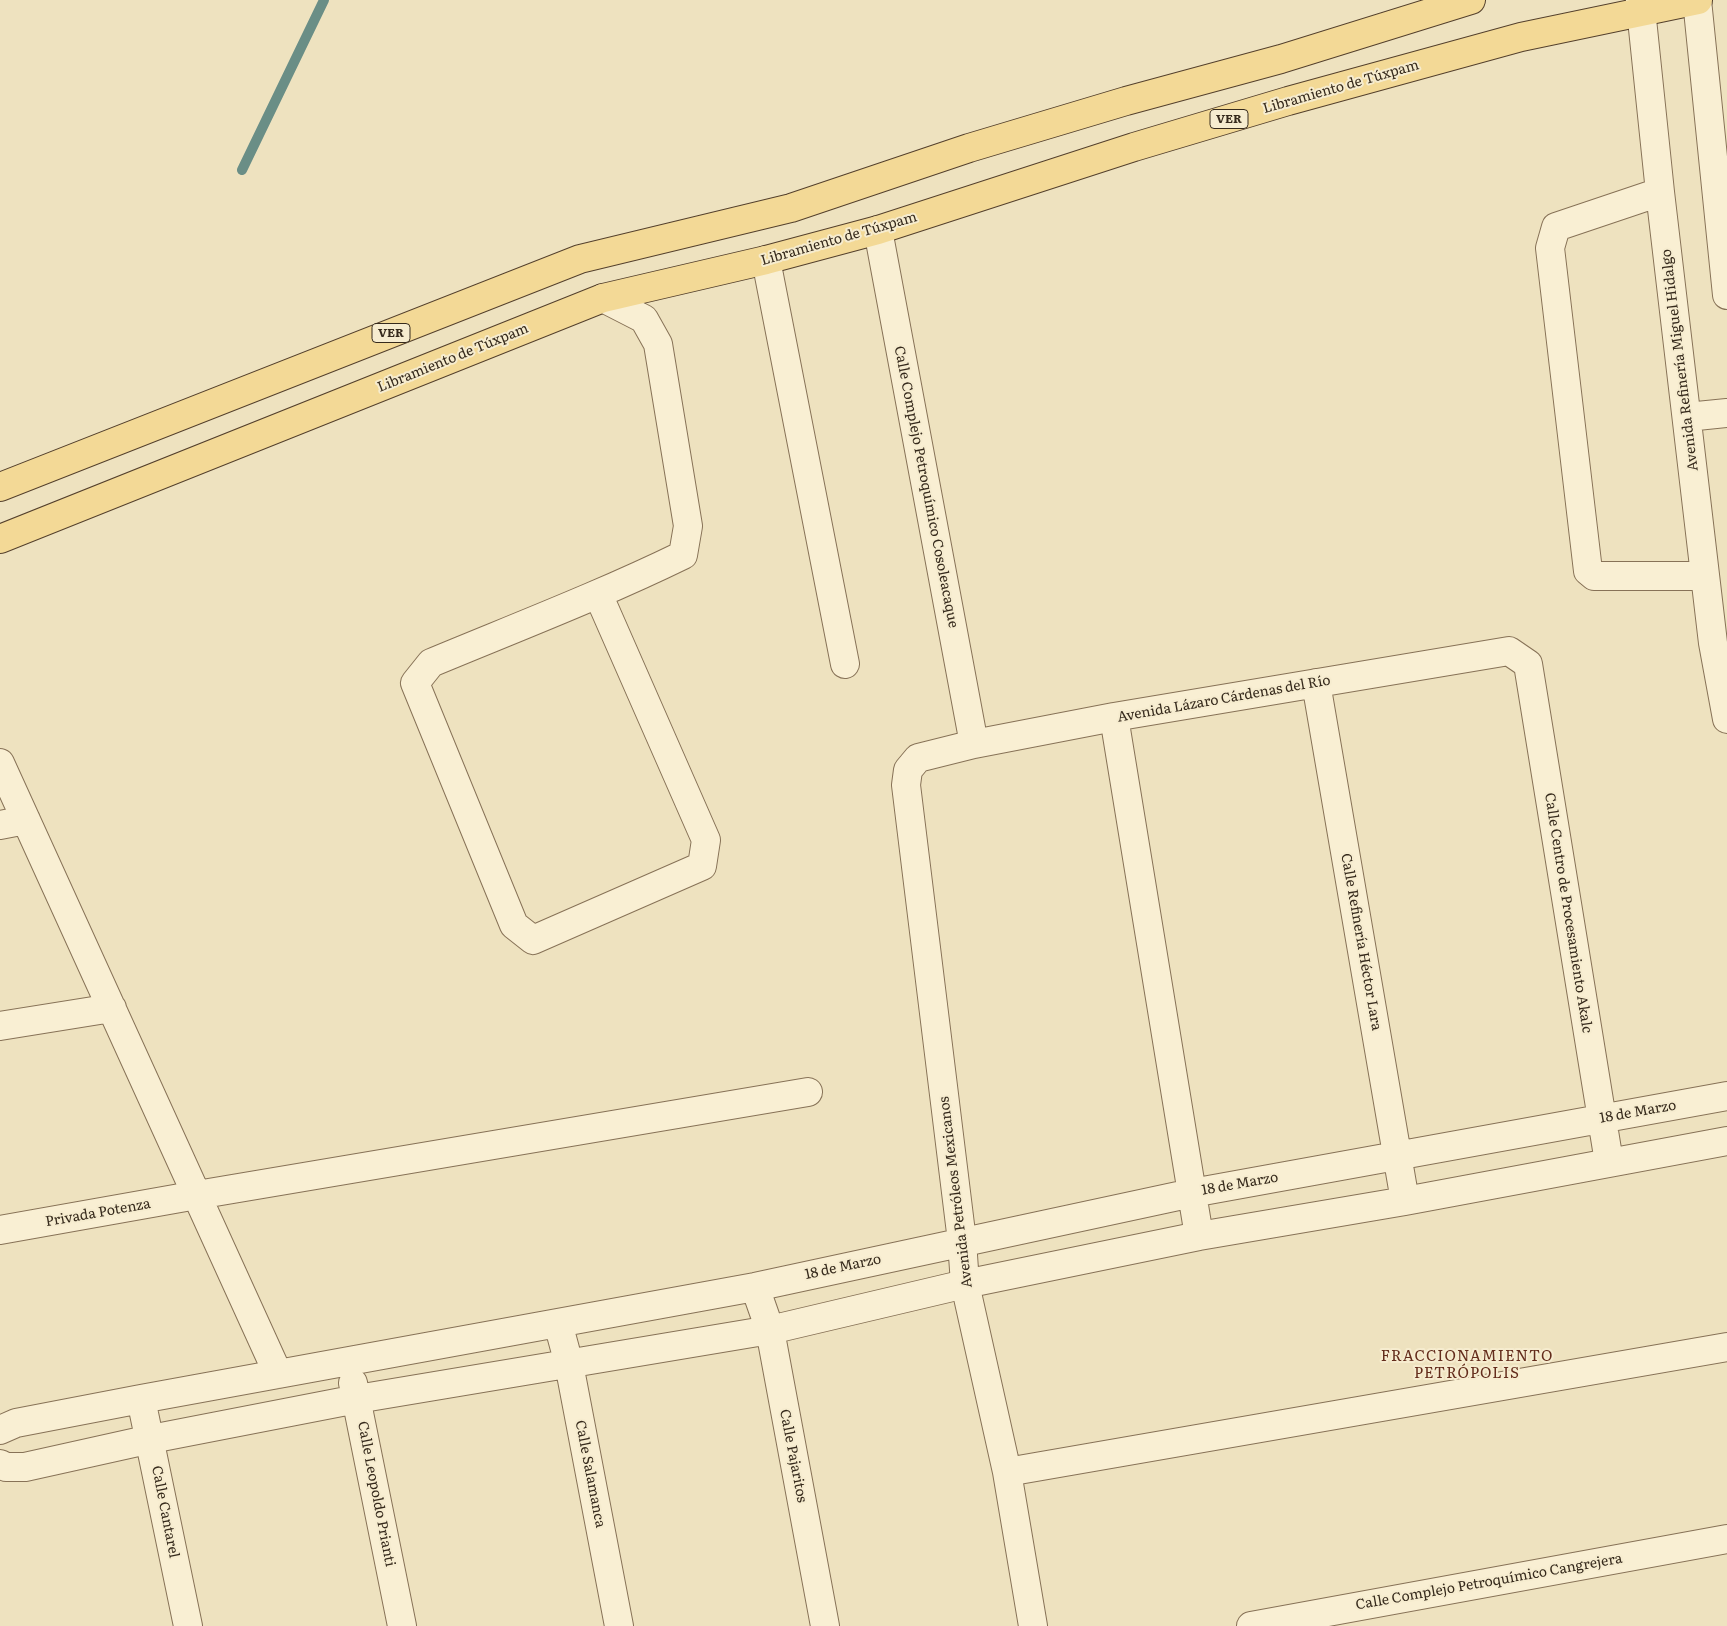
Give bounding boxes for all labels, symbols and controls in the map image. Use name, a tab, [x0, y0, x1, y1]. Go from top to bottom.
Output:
street label: Libramiento de Túxpam	[1261, 57, 1421, 117]
road number: VER	[1210, 110, 1248, 128]
street label: Libramiento de Túxpam	[759, 209, 919, 269]
street label: Avenida Refinería Miguel Hidalgo	[1658, 248, 1702, 472]
street label: Libramiento de Túxpam	[375, 320, 531, 396]
road number: VER	[372, 323, 410, 342]
street label: Calle Complejo Petroquímico Cosoleacaque	[890, 344, 962, 630]
street label: Avenida Lázaro Cárdenas del Río	[1116, 672, 1332, 726]
street label: Calle Centro de Procesamiento Akalc	[1541, 792, 1595, 1034]
street label: Calle Refinería Héctor Lara	[1337, 852, 1385, 1032]
street label: Avenida Petróleos Mexicanos	[936, 1095, 976, 1289]
street label: 18 de Marzo	[1598, 1097, 1678, 1127]
street label: 18 de Marzo	[1200, 1169, 1280, 1199]
street label: Privada Potenza	[44, 1195, 152, 1231]
street label: 18 de Marzo	[803, 1251, 883, 1283]
district label: FRACCIONAMIENTO PETRÓPOLIS	[1379, 1348, 1555, 1383]
street label: Calle Pajaritos	[776, 1408, 810, 1504]
street label: Calle Salamanca	[571, 1419, 609, 1529]
street label: Calle Leopoldo Prianti	[354, 1420, 398, 1568]
street label: Calle Cantarel	[148, 1464, 182, 1560]
street label: Calle Complejo Petroquímico Cangrejera	[1354, 1550, 1624, 1614]

